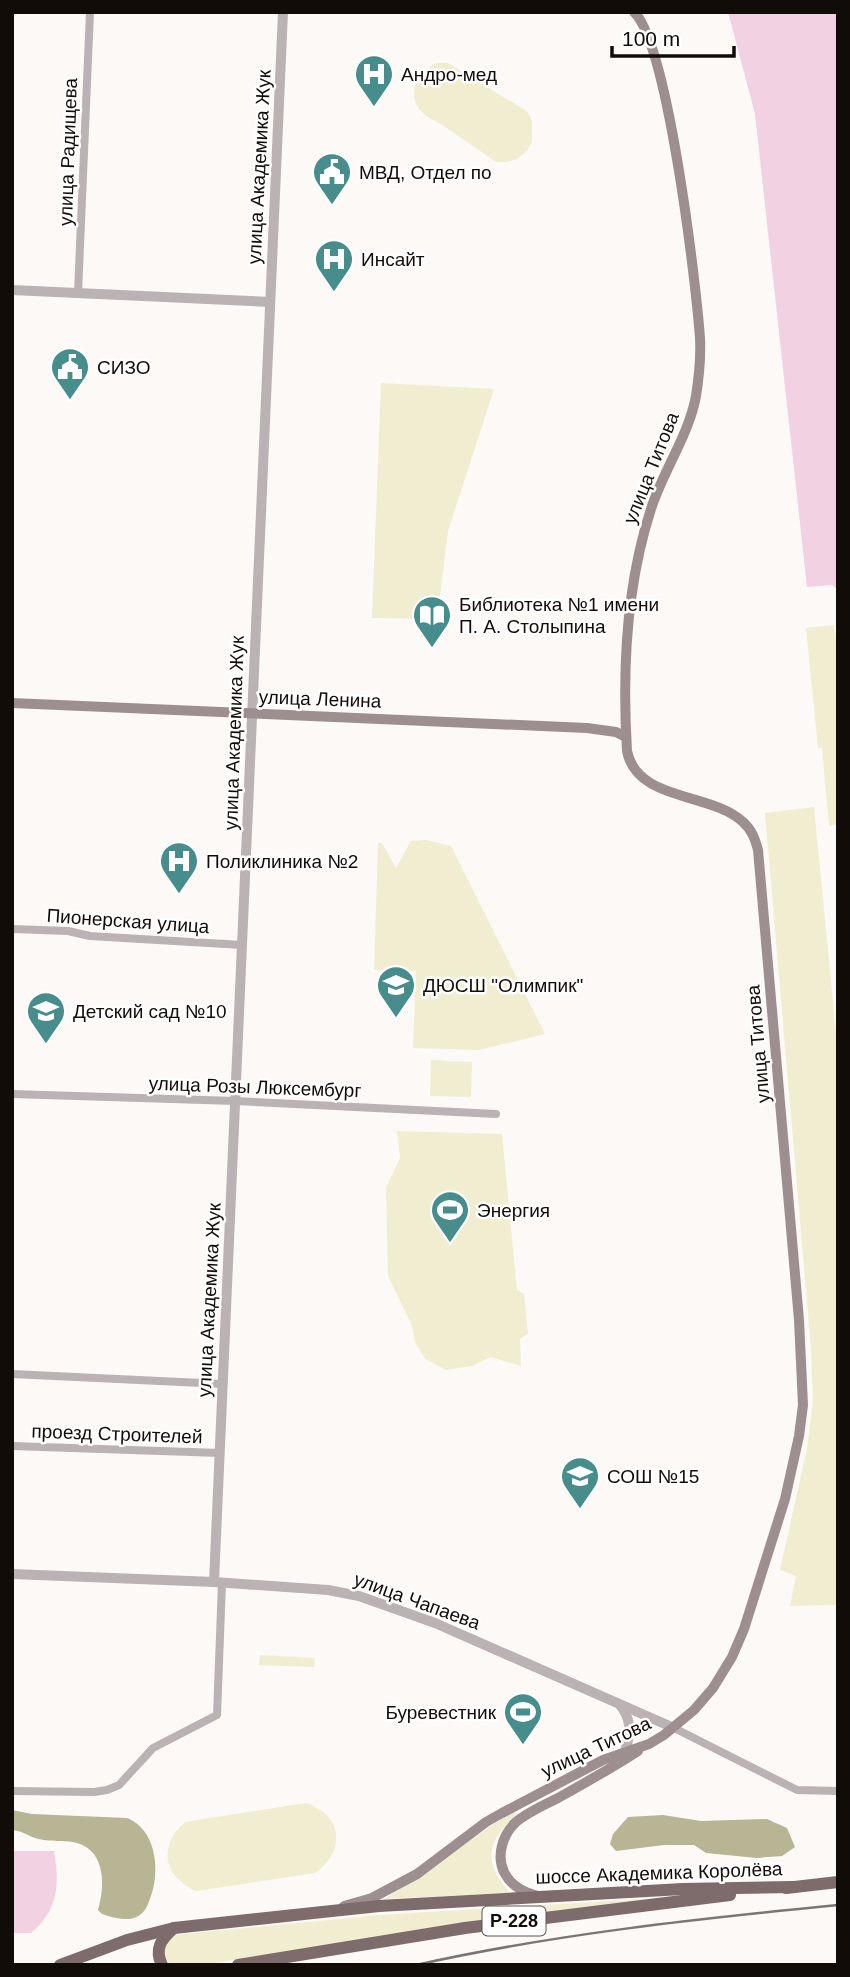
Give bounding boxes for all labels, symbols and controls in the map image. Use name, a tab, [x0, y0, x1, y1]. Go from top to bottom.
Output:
scale bar	[612, 14, 734, 58]
text: 100 m	[622, 27, 680, 50]
hospital icon: Андро-мед	[353, 53, 395, 108]
place label: Андро-мед	[401, 64, 497, 85]
street label: улица Академика Жук	[243, 69, 275, 265]
street label: улица Радищева	[55, 77, 81, 226]
public building icon: МВД, Отдел по	[311, 151, 353, 206]
place label: МВД, Отдел по	[359, 162, 492, 183]
hospital icon: Инсайт	[313, 238, 355, 293]
place label: Инсайт	[361, 249, 425, 270]
public building icon: СИЗО	[49, 346, 91, 401]
place label: СИЗО	[97, 357, 150, 378]
street label: улица Титова	[619, 409, 683, 527]
library icon: Библиотека №1 имени П. А. Столыпина	[411, 594, 453, 649]
place label: Библиотека №1 имени П. А. Столыпина	[459, 594, 659, 637]
street label: улица Академика Жук	[220, 635, 248, 831]
street label: улица Ленина	[258, 686, 382, 712]
hospital icon: Поликлиника №2	[158, 840, 200, 895]
place label: Поликлиника №2	[206, 851, 358, 872]
street label: Пионерская улица	[46, 905, 210, 937]
school or university icon: ДЮСШ "Олимпик"	[375, 964, 417, 1019]
place label: ДЮСШ "Олимпик"	[423, 975, 583, 996]
street label: улица Титова	[742, 984, 774, 1104]
school or university icon: Детский сад №10	[25, 990, 67, 1045]
place label: Детский сад №10	[73, 1001, 227, 1022]
street label: улица Розы Люксембург	[148, 1073, 362, 1101]
sports icon: Энергия	[429, 1189, 471, 1244]
place label: Энергия	[477, 1200, 550, 1221]
street label: улица Академика Жук	[193, 1202, 225, 1398]
street label: проезд Строителей	[31, 1421, 203, 1447]
school or university icon: СОШ №15	[559, 1455, 601, 1510]
place label: СОШ №15	[607, 1466, 699, 1487]
street label: улица Чапаева	[351, 1568, 483, 1634]
sports icon: Буревестник	[502, 1691, 544, 1746]
place label: Буревестник	[385, 1702, 497, 1723]
street label: улица Титова	[538, 1712, 654, 1782]
street label: шоссе Академика Королёва	[535, 1858, 783, 1888]
road number: Р-228	[482, 1907, 546, 1936]

